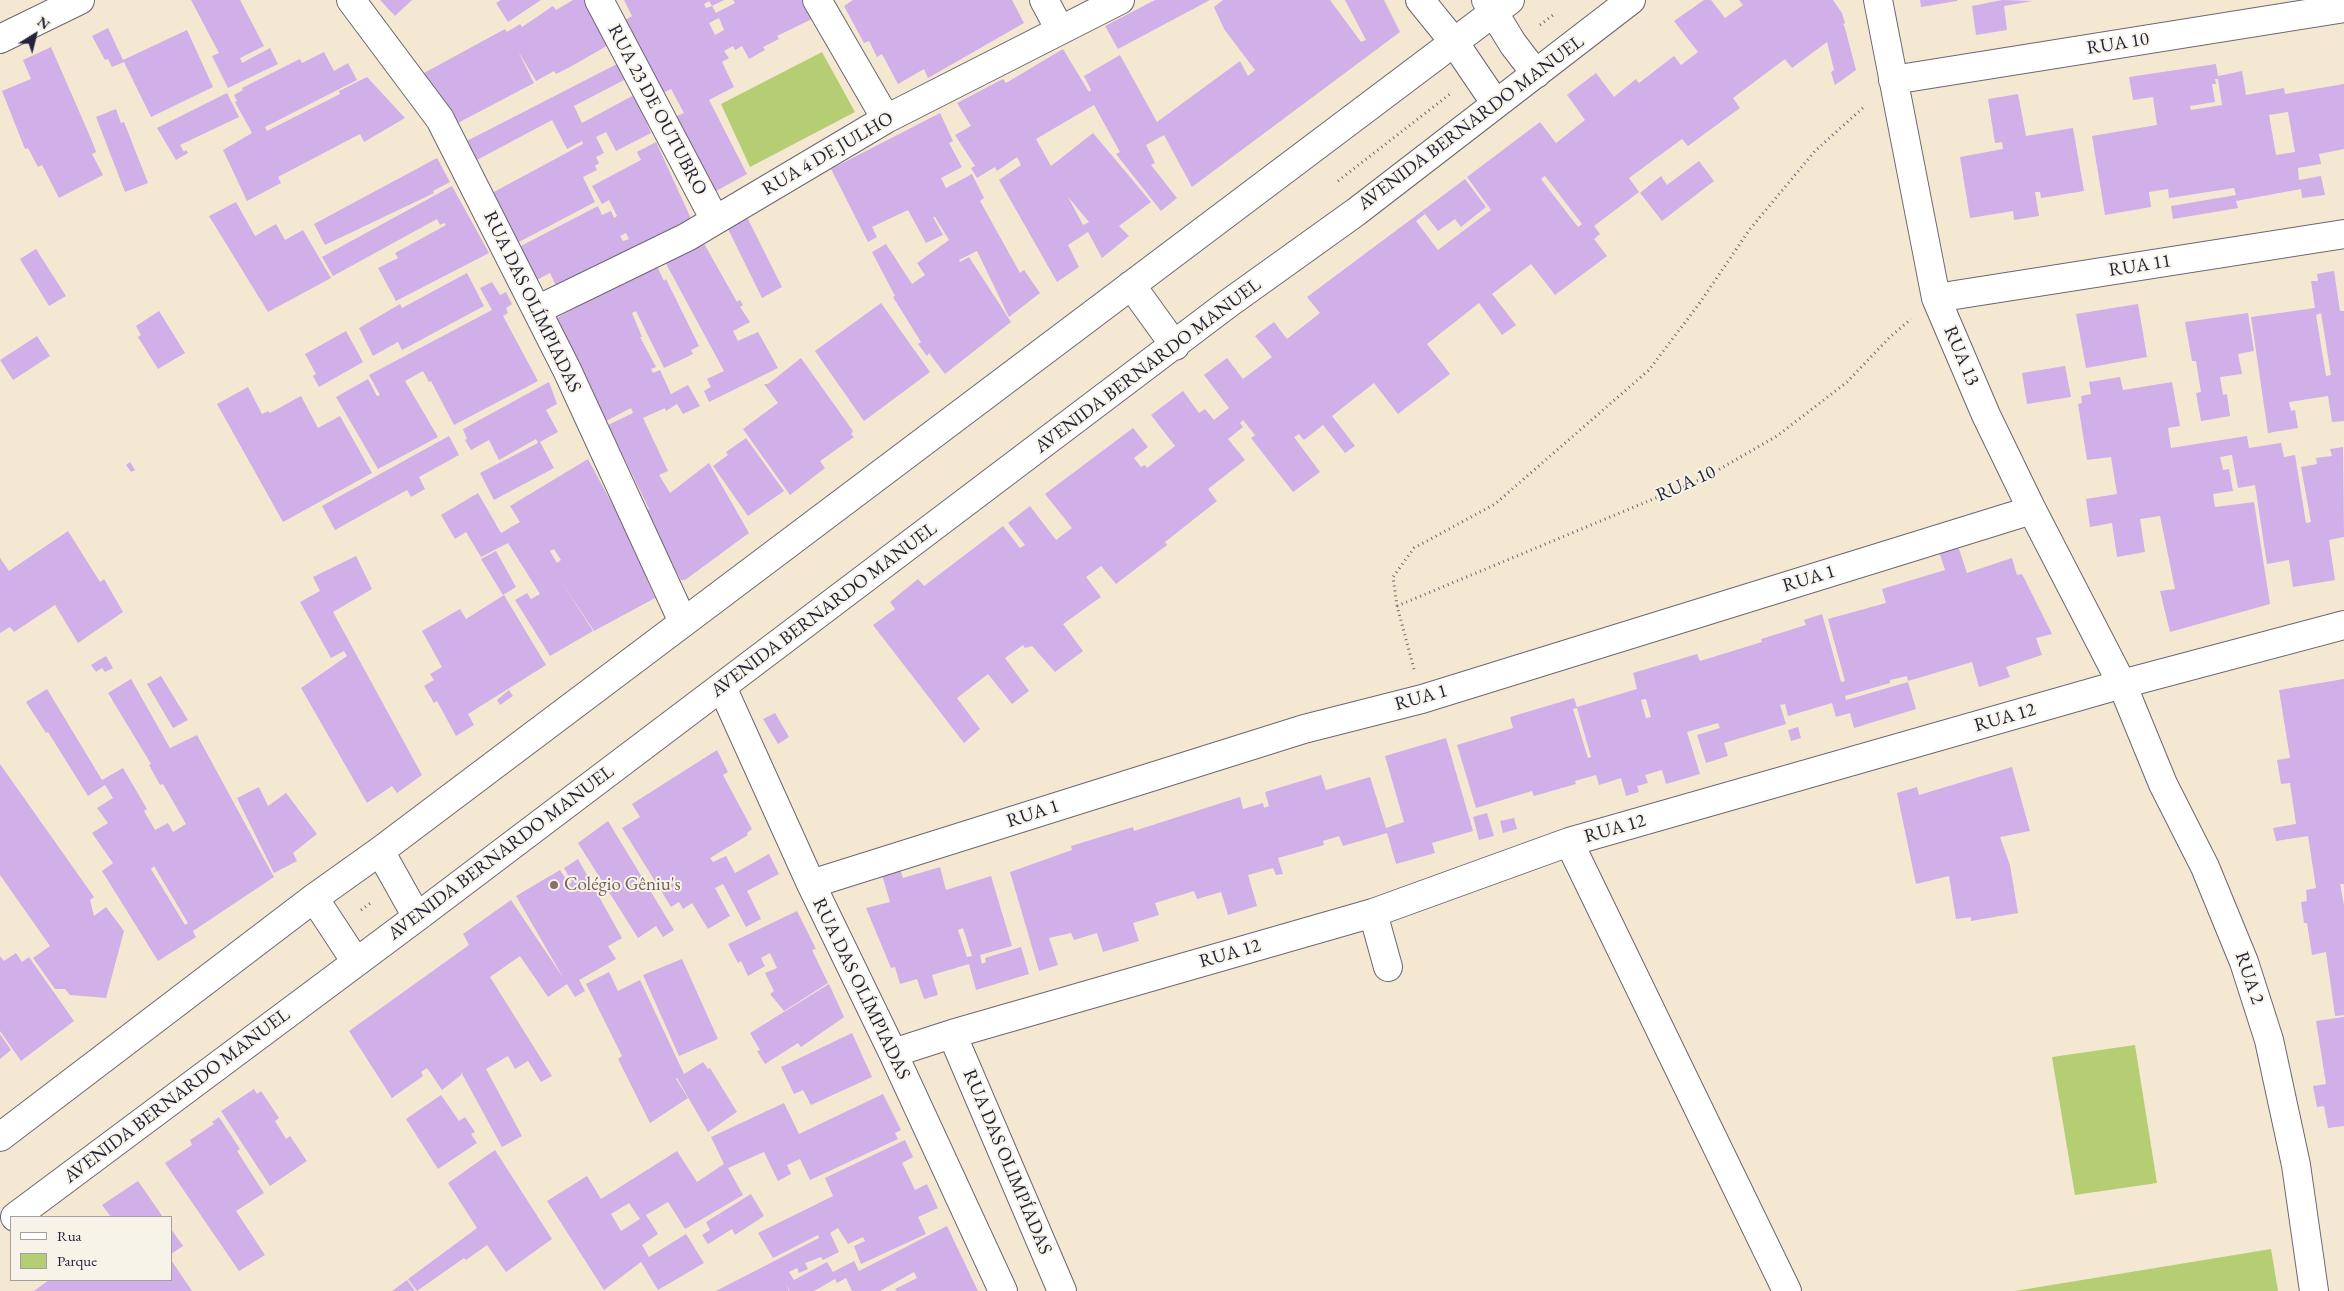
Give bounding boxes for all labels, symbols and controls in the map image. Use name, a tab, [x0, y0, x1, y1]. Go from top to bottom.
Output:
north arrow	[10, 10, 60, 60]
text: N	[34, 12, 54, 33]
street label: RUA 23 DE OUTUBRO	[602, 21, 712, 199]
street label: RUA 10	[2085, 28, 2151, 60]
street label: AVENIDA BERNARDO MANUEL	[1353, 31, 1589, 215]
street label: RUA 4 DE JULHO	[758, 107, 898, 201]
street label: RUA DAS OLÍMPIADAS	[478, 208, 586, 396]
street label: RUA 11	[2107, 250, 2173, 282]
street label: AVENIDA BERNARDO MANUEL	[1030, 274, 1266, 458]
street label: RUA 13	[1938, 323, 1984, 389]
street label: RUA 10	[1653, 461, 1719, 507]
street label: AVENIDA BERNARDO MANUEL	[706, 518, 942, 702]
street label: RUA 1	[1780, 560, 1838, 598]
street label: RUA 1	[1392, 680, 1450, 716]
street label: RUA 12	[1972, 698, 2038, 738]
street label: AVENIDA BERNARDO MANUEL	[383, 761, 619, 945]
street label: RUA 1	[1004, 795, 1062, 833]
street label: RUA 12	[1582, 809, 1648, 849]
place label: Colégio Gêniu's	[564, 874, 681, 896]
marker: Colégio Gêniu's	[548, 879, 560, 891]
street label: RUA DAS OLÍMPIADAS	[807, 895, 915, 1083]
street label: RUA 12	[1197, 934, 1263, 974]
street label: RUA 2	[2229, 949, 2269, 1007]
street label: AVENIDA BERNARDO MANUEL	[59, 1004, 295, 1188]
street label: RUA DAS OLIMPÍADAS	[958, 1066, 1056, 1258]
legend	[10, 1216, 172, 1281]
text: Rua	[57, 1226, 82, 1245]
text: Parque	[57, 1251, 97, 1270]

